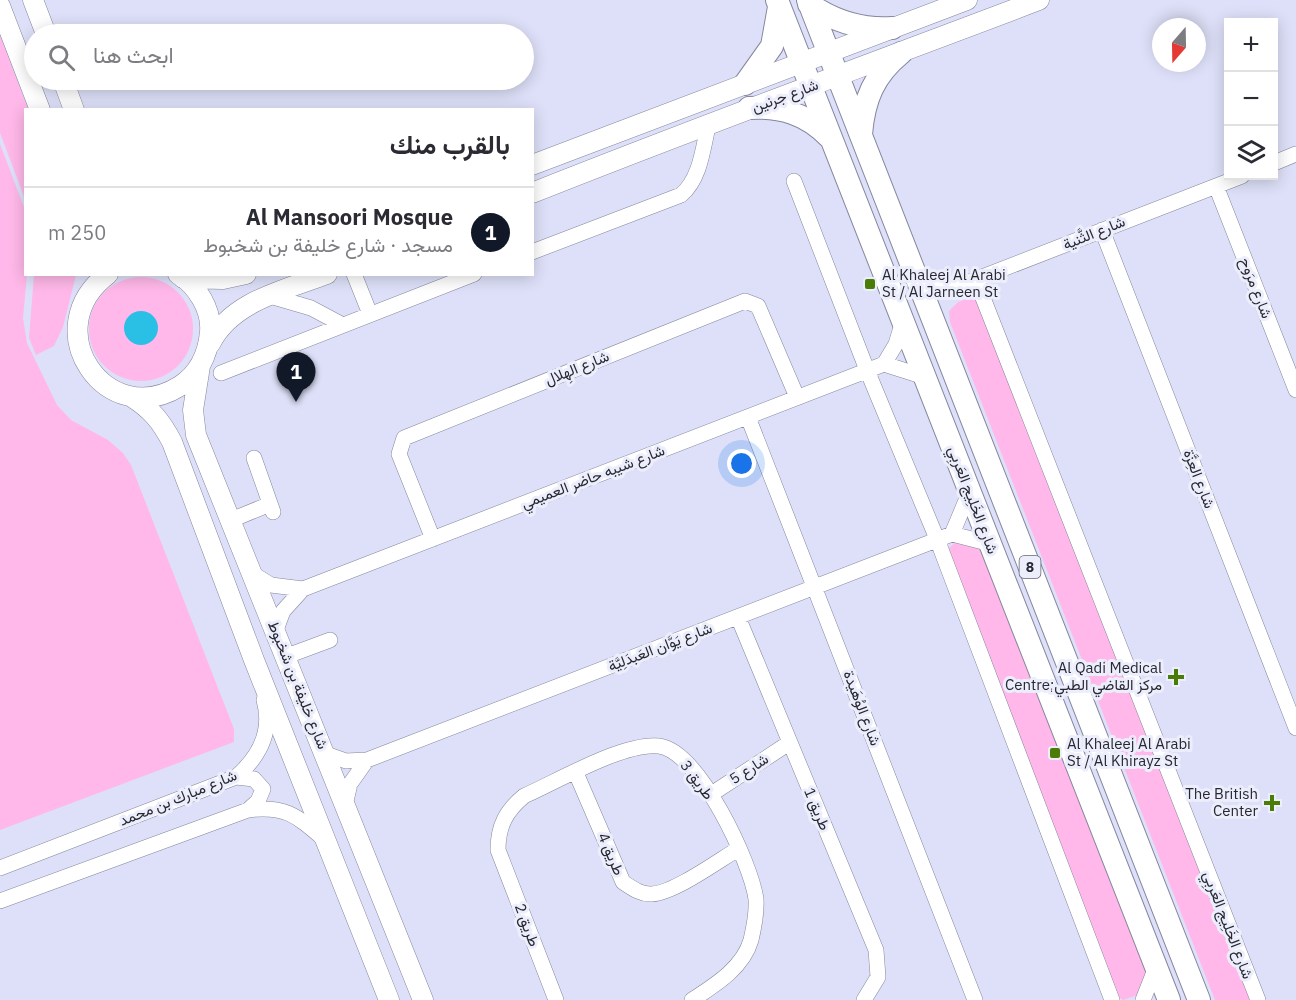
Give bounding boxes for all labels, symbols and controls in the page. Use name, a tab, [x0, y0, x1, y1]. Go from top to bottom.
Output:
north arrow	[1152, 18, 1206, 72]
map controls	[1224, 18, 1278, 180]
button: +	[1224, 18, 1278, 72]
search box	[24, 24, 534, 90]
text: ابحث هنا	[93, 40, 174, 69]
icon: search	[45, 41, 78, 74]
button: −	[1224, 72, 1278, 126]
street label: شارع جرنين	[749, 75, 822, 118]
button: layers	[1224, 126, 1278, 180]
text: بالقرب منك	[390, 127, 510, 161]
text: Al Mansoori Mosque	[246, 202, 453, 231]
street label: شارع الثَّنية	[1060, 211, 1129, 255]
text: 250 m	[48, 219, 106, 246]
text: 1	[485, 219, 497, 246]
text: مسجد · شارع خليفة بن شخبوط	[203, 231, 453, 258]
street label: شارع مرَوح	[1234, 255, 1277, 322]
place label: Al Khaleej Al Arabi St / Al Jarneen St	[882, 265, 1006, 301]
marker: Al Khaleej Al Arabi St / Al Jarneen St	[863, 277, 877, 291]
street label: شارع الهِلال	[542, 346, 613, 392]
pin: 1	[276, 352, 316, 402]
street label: شارع شيبه حاضر العميمي	[518, 440, 669, 516]
street label: شارع الخَلِيج العَربِي	[940, 443, 1003, 558]
street label: شارع العِزَّة	[1178, 447, 1219, 512]
your location	[727, 449, 756, 478]
road number: 8	[1020, 556, 1040, 578]
street label: شارع خليفة بن شخبوط	[262, 618, 333, 753]
street label: شارع يَوَّان العَبدَلِيَّة	[605, 618, 716, 677]
place label: Al Qadi Medical Centre;مركز القاضي الطبي	[1005, 658, 1162, 698]
street label: شارع الوُهَيدة	[838, 668, 886, 749]
marker: Al Qadi Medical Centre;مركز القاضي الطبي	[1167, 668, 1185, 686]
place label: Al Khaleej Al Arabi St / Al Khirayz St	[1067, 734, 1191, 770]
marker: Al Khaleej Al Arabi St / Al Khirayz St	[1048, 746, 1062, 760]
street label: شارع 5	[726, 749, 773, 790]
street label: طريق 3	[676, 756, 718, 804]
street label: شارع مبارك بن محمد	[116, 765, 240, 832]
place label: The British Center	[1185, 784, 1258, 820]
street label: طريق 1	[799, 785, 835, 834]
marker: The British Center	[1263, 794, 1281, 812]
street label: طريق 4	[593, 830, 629, 879]
street label: شارع الخَلِيج العَربِي	[1195, 868, 1258, 983]
street label: طريق 2	[510, 901, 544, 950]

